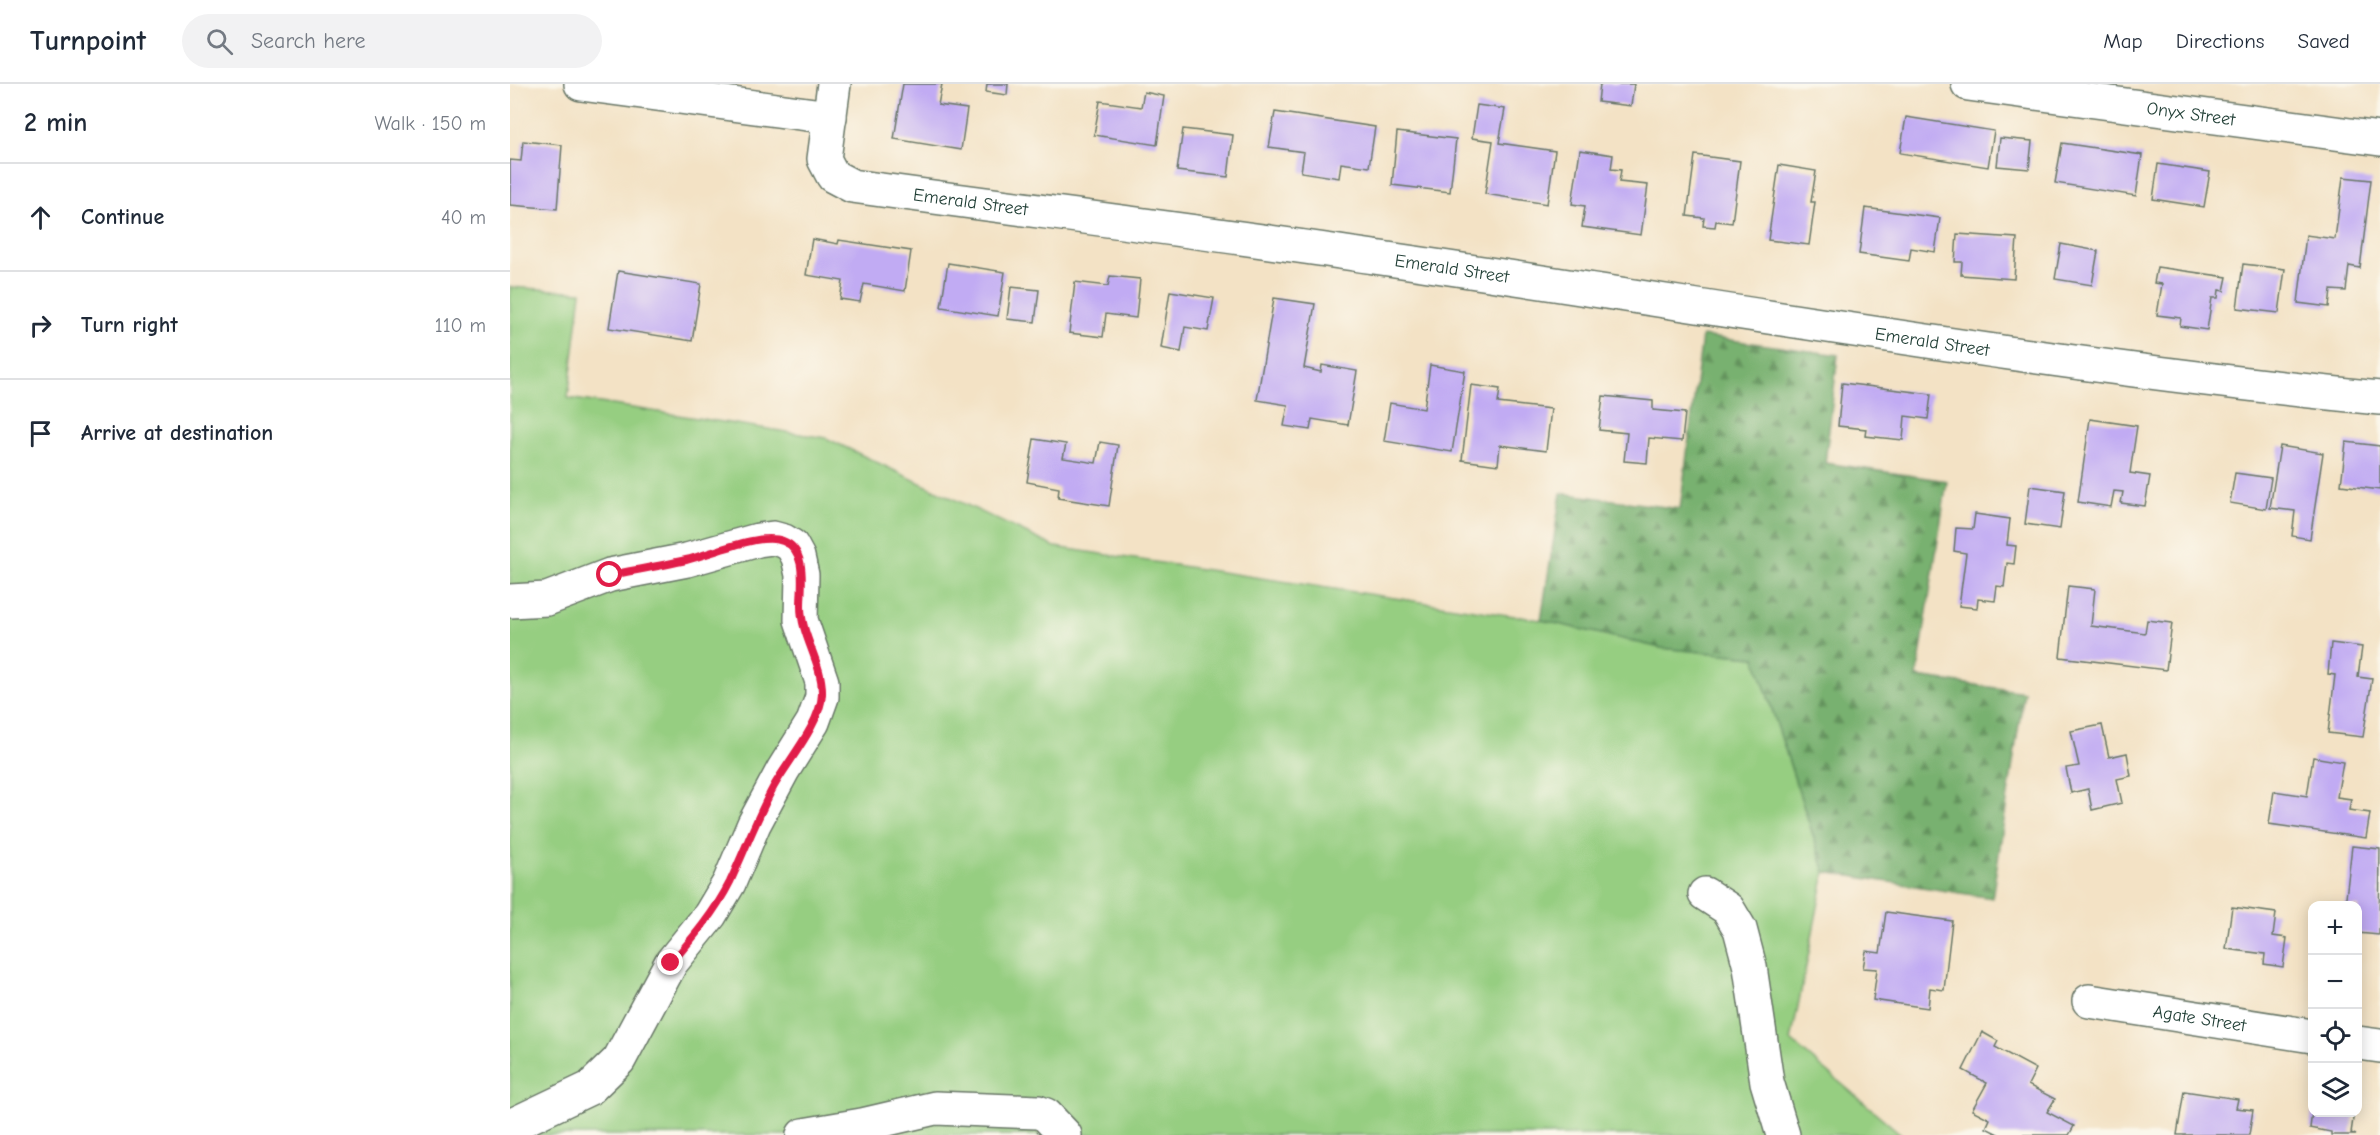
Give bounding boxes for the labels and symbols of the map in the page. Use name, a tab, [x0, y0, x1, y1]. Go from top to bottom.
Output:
street label: Onyx Street	[2145, 98, 2237, 131]
street label: Emerald Street	[912, 184, 1030, 221]
street label: Emerald Street	[1393, 250, 1511, 288]
street label: Emerald Street	[1874, 323, 1992, 361]
route start	[596, 561, 622, 587]
route end	[657, 949, 683, 975]
street label: Agate Street	[2151, 1001, 2249, 1037]

